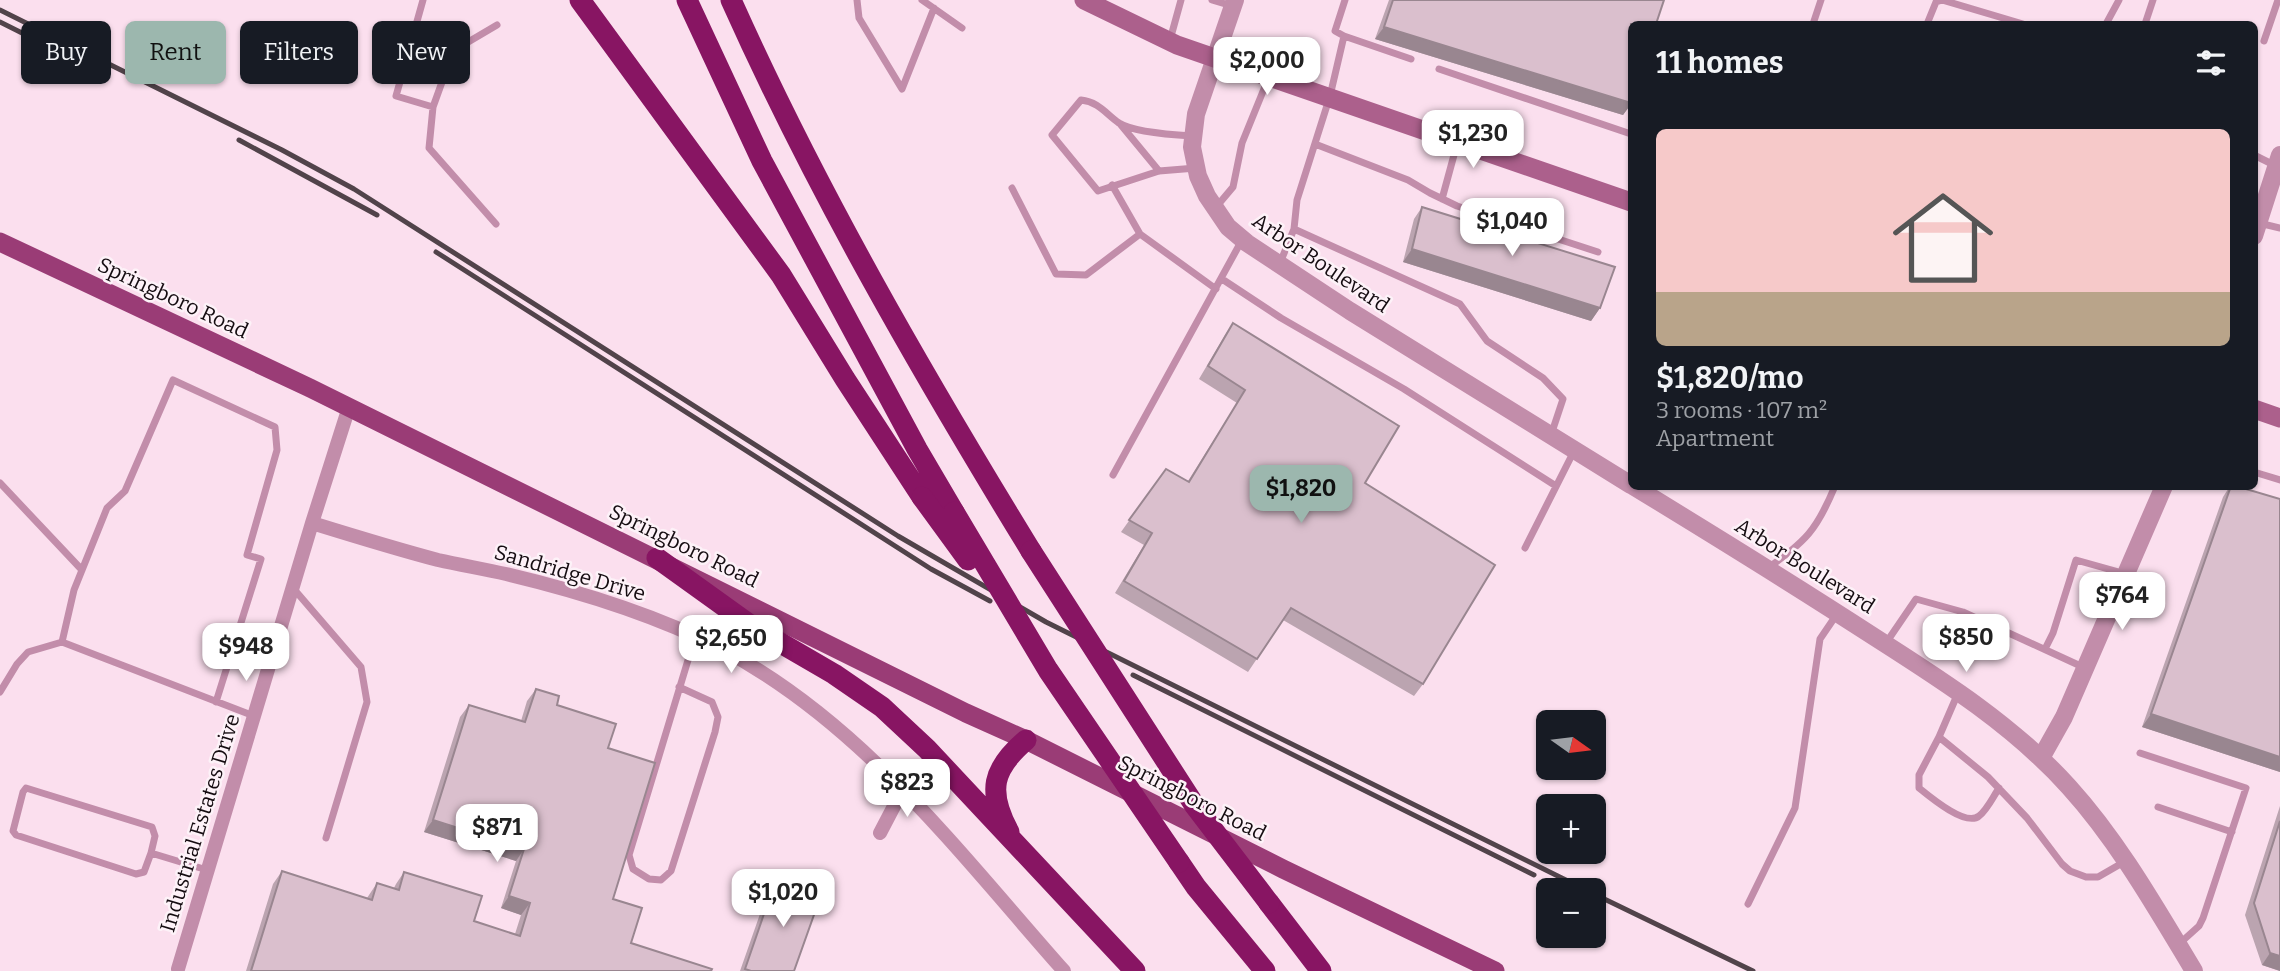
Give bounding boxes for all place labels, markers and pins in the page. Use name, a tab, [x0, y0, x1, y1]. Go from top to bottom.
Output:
pin: $2,000	[1210, 38, 1324, 97]
pin: $1,230	[1416, 110, 1530, 170]
pin: $1,040	[1455, 198, 1569, 258]
pin: $1,820	[1244, 466, 1358, 525]
pin: $764	[2081, 572, 2163, 632]
pin: $850	[1925, 614, 2007, 674]
pin: $2,650	[674, 616, 788, 675]
pin: $948	[205, 624, 287, 683]
pin: $823	[866, 760, 948, 819]
pin: $871	[456, 804, 538, 864]
pin: $1,020	[726, 870, 840, 929]

